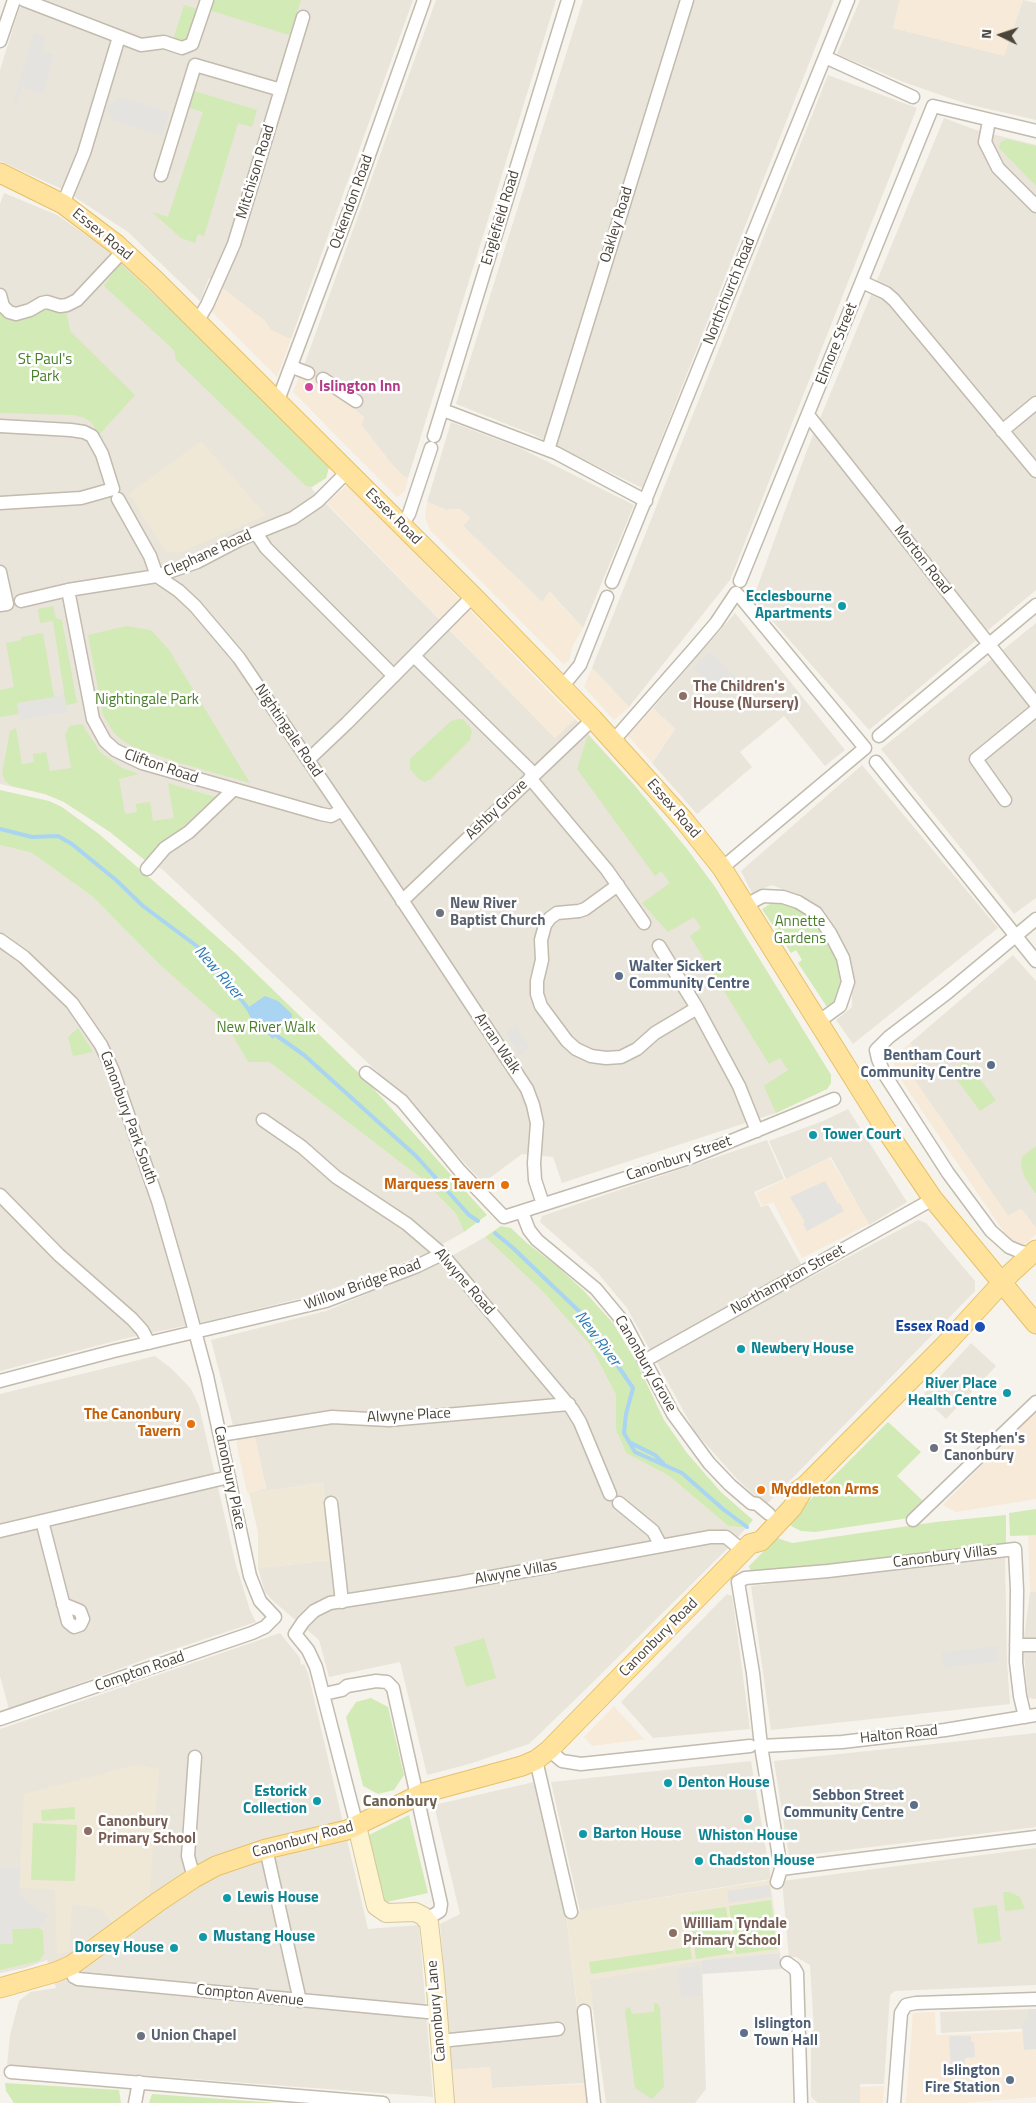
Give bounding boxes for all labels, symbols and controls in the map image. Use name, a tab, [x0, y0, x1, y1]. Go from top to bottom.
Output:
north arrow	[976, 10, 1026, 60]
text: N	[975, 28, 996, 39]
street label: Mitchison Road	[233, 123, 279, 221]
street label: Ockendon Road	[327, 153, 377, 251]
street label: Englefield Road	[478, 168, 524, 268]
street label: Oakley Road	[597, 185, 637, 265]
street label: Essex Road	[68, 205, 136, 265]
street label: Northchurch Road	[700, 235, 760, 347]
street label: Elmore Street	[812, 300, 862, 388]
park label: St Paul's Park	[18, 351, 72, 386]
place label: Islington Inn	[319, 378, 401, 396]
marker: Islington Inn	[303, 381, 315, 393]
street label: Essex Road	[361, 485, 425, 549]
street label: Morton Road	[889, 522, 955, 598]
street label: Clephane Road	[161, 527, 255, 581]
place label: Ecclesbourne Apartments	[746, 588, 832, 623]
marker: Ecclesbourne Apartments	[836, 600, 848, 612]
place label: The Children's House (Nursery)	[693, 678, 799, 713]
street label: Nightingale Road	[250, 681, 326, 781]
marker: The Children's House (Nursery)	[677, 690, 689, 702]
park label: Nightingale Park	[95, 691, 199, 709]
street label: Clifton Road	[122, 746, 200, 788]
street label: Ashby Grove	[462, 776, 532, 844]
street label: Essex Road	[642, 776, 704, 842]
place label: New River Baptist Church	[450, 895, 545, 930]
marker: New River Baptist Church	[434, 907, 446, 919]
park label: Annette Gardens	[774, 913, 826, 948]
water label: New River	[190, 942, 246, 1004]
place label: Walter Sickert Community Centre	[629, 958, 750, 993]
marker: Walter Sickert Community Centre	[613, 970, 625, 982]
street label: Arran Walk	[470, 1010, 524, 1078]
park label: New River Walk	[216, 1019, 316, 1037]
place label: Bentham Court Community Centre	[860, 1047, 981, 1082]
street label: Canonbury Park South	[95, 1049, 161, 1187]
marker: Bentham Court Community Centre	[985, 1059, 997, 1071]
place label: Tower Court	[823, 1126, 901, 1144]
marker: Tower Court	[807, 1129, 819, 1141]
street label: Canonbury Street	[624, 1133, 734, 1185]
place label: Marquess Tavern	[384, 1176, 495, 1194]
marker: Marquess Tavern	[499, 1179, 511, 1191]
street label: Northampton Street	[728, 1241, 848, 1319]
street label: Alwyne Road	[430, 1245, 498, 1319]
street label: Willow Bridge Road	[302, 1256, 424, 1314]
water label: New River	[570, 1308, 624, 1370]
street label: Canonbury Grove	[610, 1313, 680, 1415]
place label: Essex Road	[895, 1318, 969, 1336]
marker: Essex Road	[973, 1320, 987, 1334]
place label: Newbery House	[751, 1340, 854, 1358]
marker: Newbery House	[735, 1343, 747, 1355]
place label: River Place Health Centre	[908, 1375, 997, 1410]
marker: River Place Health Centre	[1001, 1387, 1013, 1399]
street label: Alwyne Place	[367, 1405, 451, 1427]
place label: The Canonbury Tavern	[84, 1406, 181, 1441]
marker: The Canonbury Tavern	[185, 1418, 197, 1430]
street label: Canonbury Place	[209, 1425, 249, 1531]
place label: St Stephen's Canonbury	[944, 1430, 1025, 1465]
marker: St Stephen's Canonbury	[928, 1442, 940, 1454]
place label: Myddleton Arms	[771, 1481, 879, 1499]
marker: Myddleton Arms	[755, 1484, 767, 1496]
street label: Canonbury Villas	[892, 1542, 998, 1572]
street label: Alwyne Villas	[473, 1557, 559, 1589]
street label: Canonbury Road	[616, 1595, 702, 1681]
street label: Compton Road	[93, 1648, 187, 1696]
street label: Halton Road	[859, 1722, 939, 1748]
place label: Denton House	[678, 1774, 770, 1792]
marker: Denton House	[662, 1777, 674, 1789]
place label: Estorick Collection	[243, 1783, 307, 1818]
place label: Sebbon Street Community Centre	[783, 1787, 904, 1822]
district label: Canonbury	[363, 1792, 437, 1812]
marker: Estorick Collection	[311, 1795, 323, 1807]
marker: Sebbon Street Community Centre	[908, 1799, 920, 1811]
place label: Canonbury Primary School	[98, 1813, 196, 1848]
marker: Whiston House	[742, 1813, 754, 1825]
street label: Canonbury Road	[251, 1818, 355, 1862]
marker: Canonbury Primary School	[82, 1825, 94, 1837]
place label: Barton House	[593, 1825, 681, 1843]
place label: Whiston House	[698, 1827, 798, 1845]
marker: Barton House	[577, 1828, 589, 1840]
place label: Chadston House	[709, 1852, 815, 1870]
marker: Chadston House	[693, 1855, 705, 1867]
place label: Lewis House	[237, 1889, 319, 1907]
marker: Lewis House	[221, 1892, 233, 1904]
place label: William Tyndale Primary School	[683, 1915, 787, 1950]
marker: William Tyndale Primary School	[667, 1927, 679, 1939]
place label: Mustang House	[213, 1928, 315, 1946]
marker: Mustang House	[197, 1931, 209, 1943]
place label: Dorsey House	[74, 1939, 164, 1957]
marker: Dorsey House	[168, 1942, 180, 1954]
street label: Canonbury Lane	[424, 1960, 450, 2062]
street label: Compton Avenue	[195, 1981, 305, 2011]
place label: Islington Town Hall	[754, 2015, 818, 2050]
place label: Union Chapel	[151, 2027, 236, 2045]
marker: Islington Town Hall	[738, 2027, 750, 2039]
marker: Union Chapel	[135, 2030, 147, 2042]
place label: Islington Fire Station	[925, 2062, 1000, 2097]
marker: Islington Fire Station	[1004, 2074, 1016, 2086]

